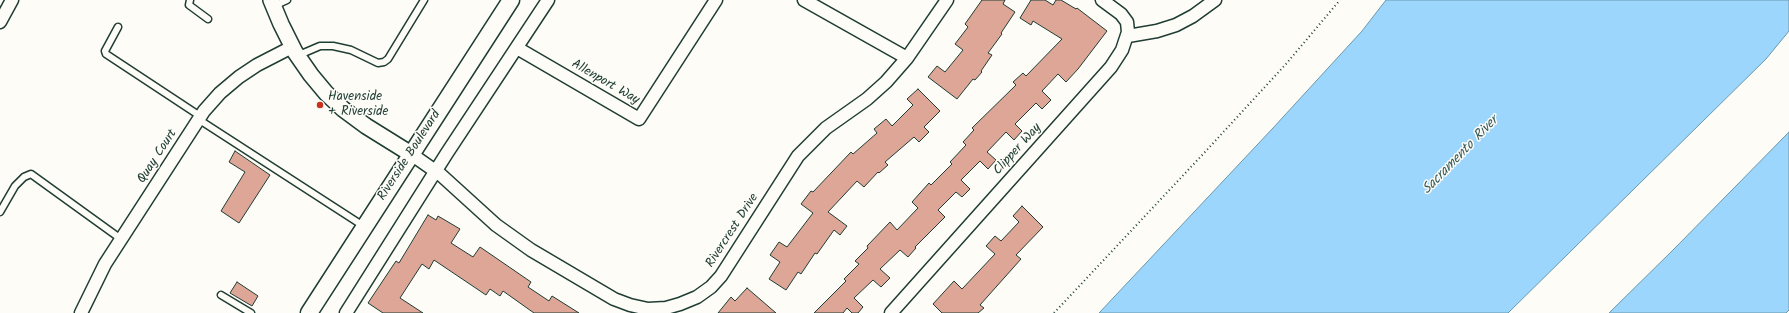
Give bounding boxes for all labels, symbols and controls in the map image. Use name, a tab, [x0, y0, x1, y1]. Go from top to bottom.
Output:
street label: Allenport Way	[568, 57, 642, 109]
place label: Havenside + Riverside	[328, 90, 388, 121]
marker: Havenside + Riverside	[315, 100, 325, 110]
street label: Riverside Boulevard	[375, 108, 445, 204]
water label: Sacramento River	[1420, 113, 1502, 199]
street label: Clipper Way	[991, 121, 1045, 179]
street label: Quay Court	[135, 127, 181, 187]
street label: Rivercrest Drive	[703, 191, 763, 271]

